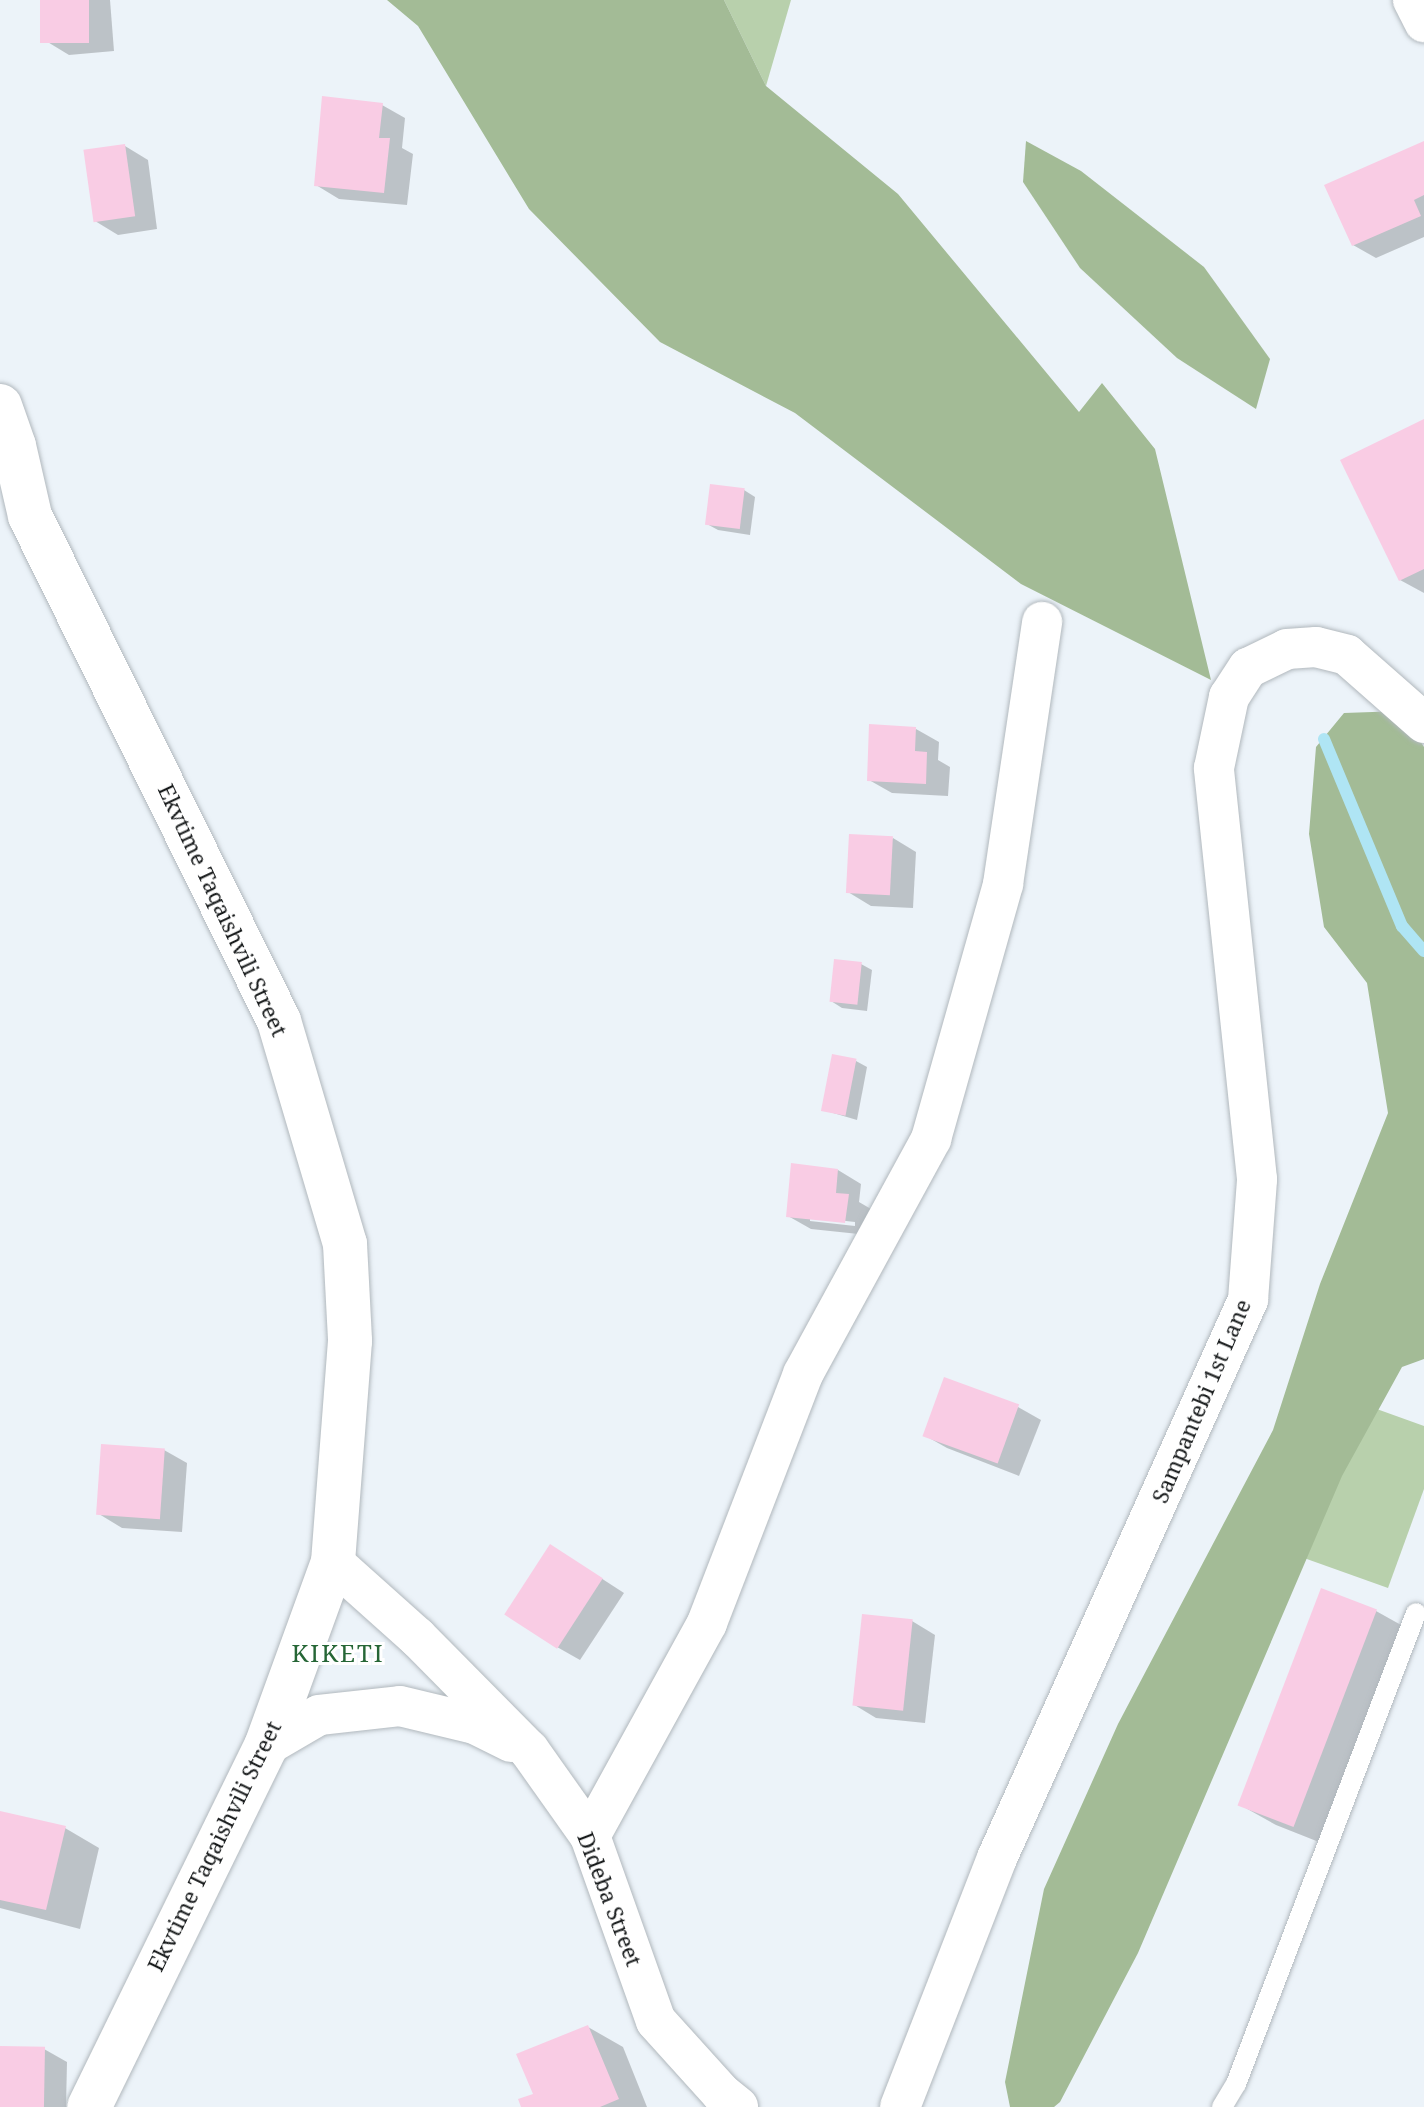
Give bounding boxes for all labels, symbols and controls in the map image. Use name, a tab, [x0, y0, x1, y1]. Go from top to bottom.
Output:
street label: Ekvtime Taqaishvili Street	[153, 780, 293, 1040]
street label: Sampantebi 1st Lane	[1146, 1295, 1256, 1507]
district label: KIKETI	[292, 1639, 384, 1667]
street label: Ekvtime Taqaishvili Street	[142, 1717, 286, 1975]
street label: Dideba Street	[572, 1828, 648, 1970]

